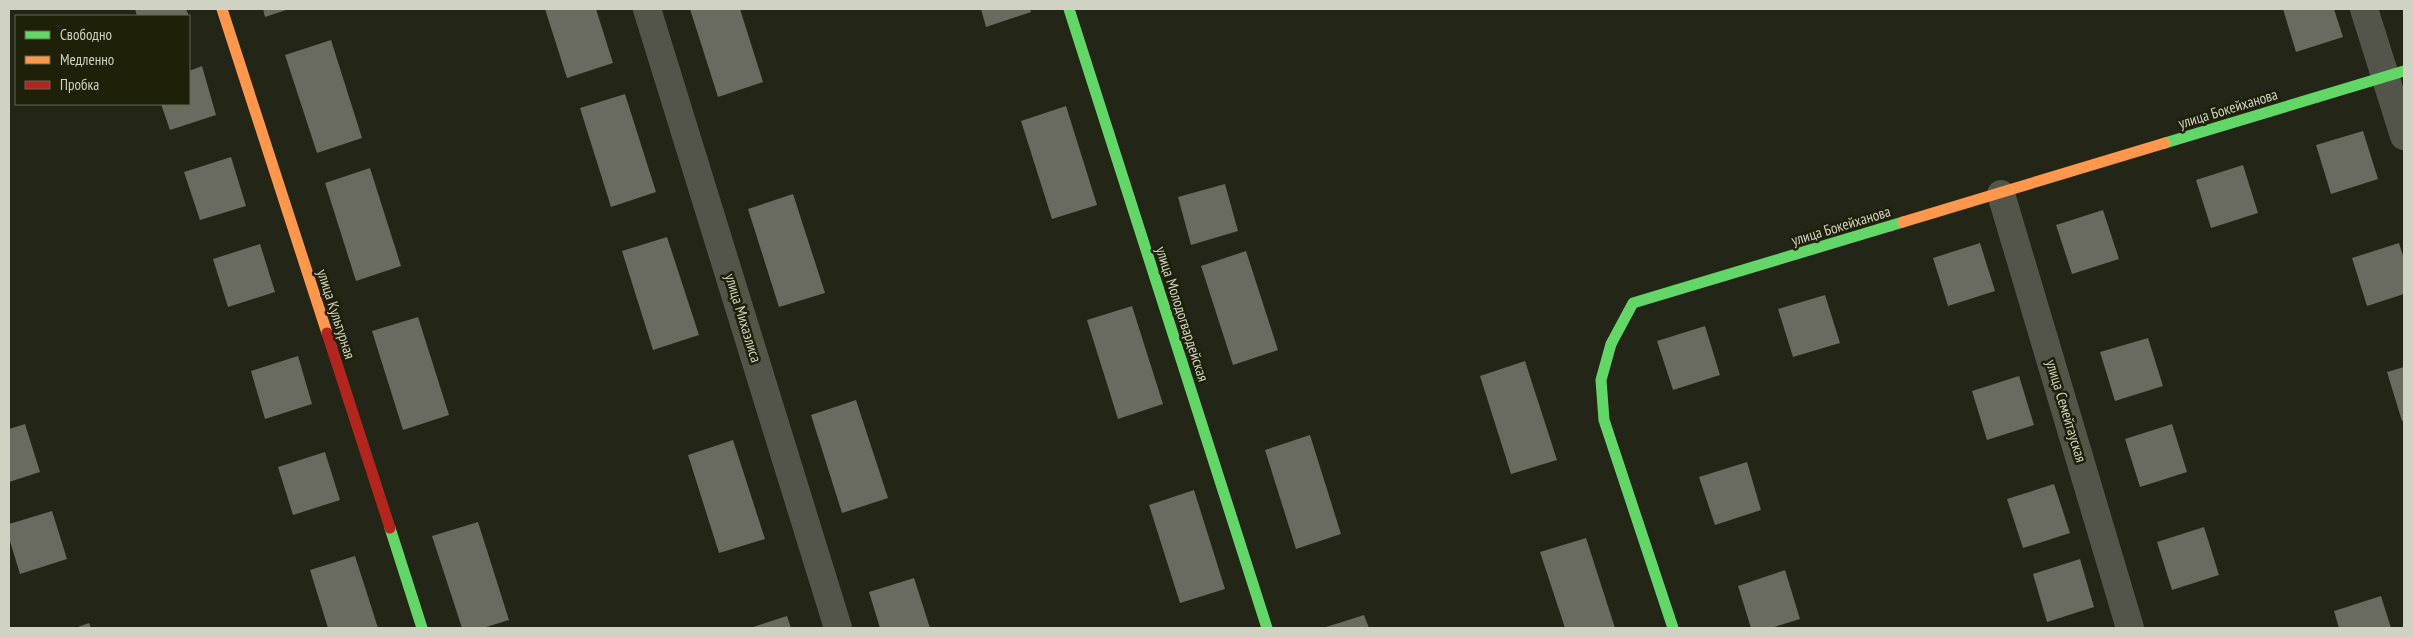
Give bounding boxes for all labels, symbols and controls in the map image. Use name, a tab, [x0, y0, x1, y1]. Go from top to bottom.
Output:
legend	[15, 15, 190, 105]
text: Свободно	[60, 25, 112, 44]
text: Медленно	[60, 50, 114, 69]
text: Пробка	[60, 75, 99, 94]
street label: улица Бокейханова	[2176, 84, 2280, 133]
street label: улица Бокейханова	[1789, 201, 1893, 250]
street label: улица Молодогвардейская	[1152, 244, 1213, 384]
street label: улица Культурная	[313, 267, 360, 361]
street label: улица Михаэлиса	[721, 271, 766, 365]
street label: улица Семейтауская	[2042, 357, 2091, 465]

